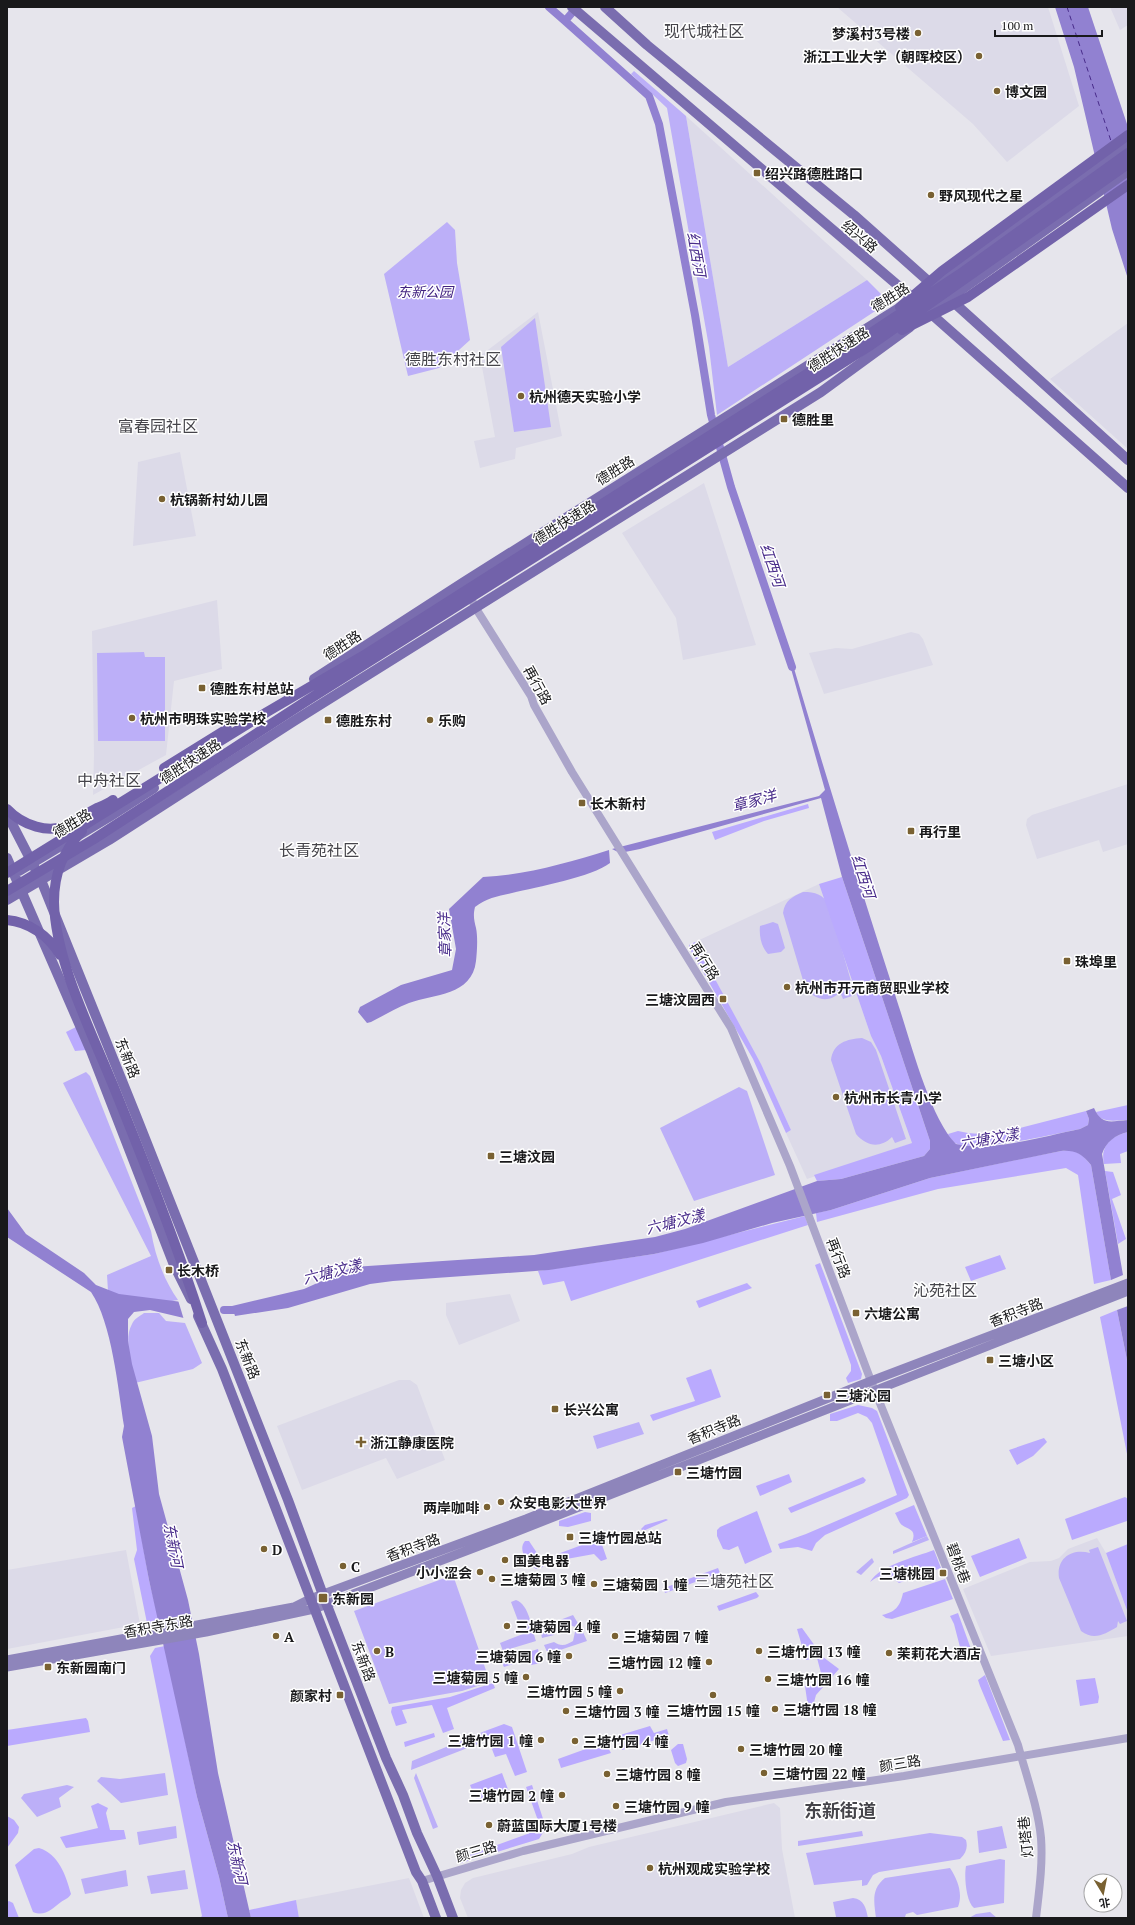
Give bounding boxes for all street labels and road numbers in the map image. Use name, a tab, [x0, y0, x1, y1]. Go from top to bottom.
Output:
street label: 绍兴路	[838, 215, 882, 257]
street label: 德胜路	[867, 278, 913, 316]
street label: 德胜快速路	[803, 322, 873, 376]
street label: 德胜路	[592, 451, 638, 489]
street label: 德胜快速路	[529, 495, 599, 549]
street label: 德胜路	[319, 626, 365, 664]
street label: 再行路	[520, 662, 556, 708]
street label: 德胜快速路	[155, 734, 225, 788]
street label: 德胜路	[49, 804, 95, 842]
street label: 再行路	[686, 938, 724, 984]
street label: 东新路	[111, 1035, 145, 1081]
street label: 再行路	[823, 1235, 855, 1281]
street label: 香积寺路	[986, 1293, 1046, 1331]
street label: 东新路	[231, 1336, 265, 1382]
street label: 香积寺路	[684, 1410, 744, 1448]
street label: 香积寺路	[383, 1528, 443, 1566]
street label: 碧桃巷	[943, 1540, 975, 1586]
street label: 香积寺东路	[122, 1611, 194, 1641]
street label: 东新路	[348, 1638, 380, 1684]
street label: 颜三路	[878, 1750, 922, 1776]
street label: 灯塔巷	[1013, 1815, 1037, 1859]
street label: 颜三路	[453, 1836, 499, 1866]

